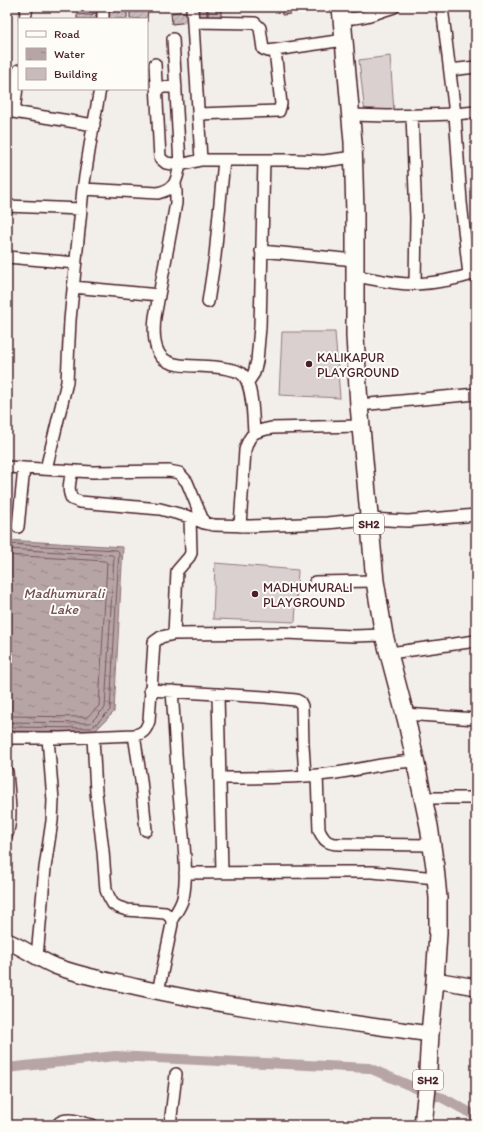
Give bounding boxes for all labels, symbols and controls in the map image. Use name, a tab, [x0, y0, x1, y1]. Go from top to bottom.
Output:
legend	[18, 18, 148, 90]
text: Road	[54, 27, 80, 41]
text: Water	[54, 47, 85, 61]
text: Building	[54, 67, 98, 81]
place label: KALIKAPUR PLAYGROUND	[317, 350, 400, 380]
marker: KALIKAPUR PLAYGROUND	[304, 359, 314, 369]
road number: SH2	[354, 514, 384, 534]
place label: MADHUMURALI PLAYGROUND	[263, 580, 353, 610]
water label: Madhumurali Lake	[24, 585, 106, 618]
marker: MADHUMURALI PLAYGROUND	[250, 589, 260, 599]
road number: SH2	[413, 1070, 443, 1090]

